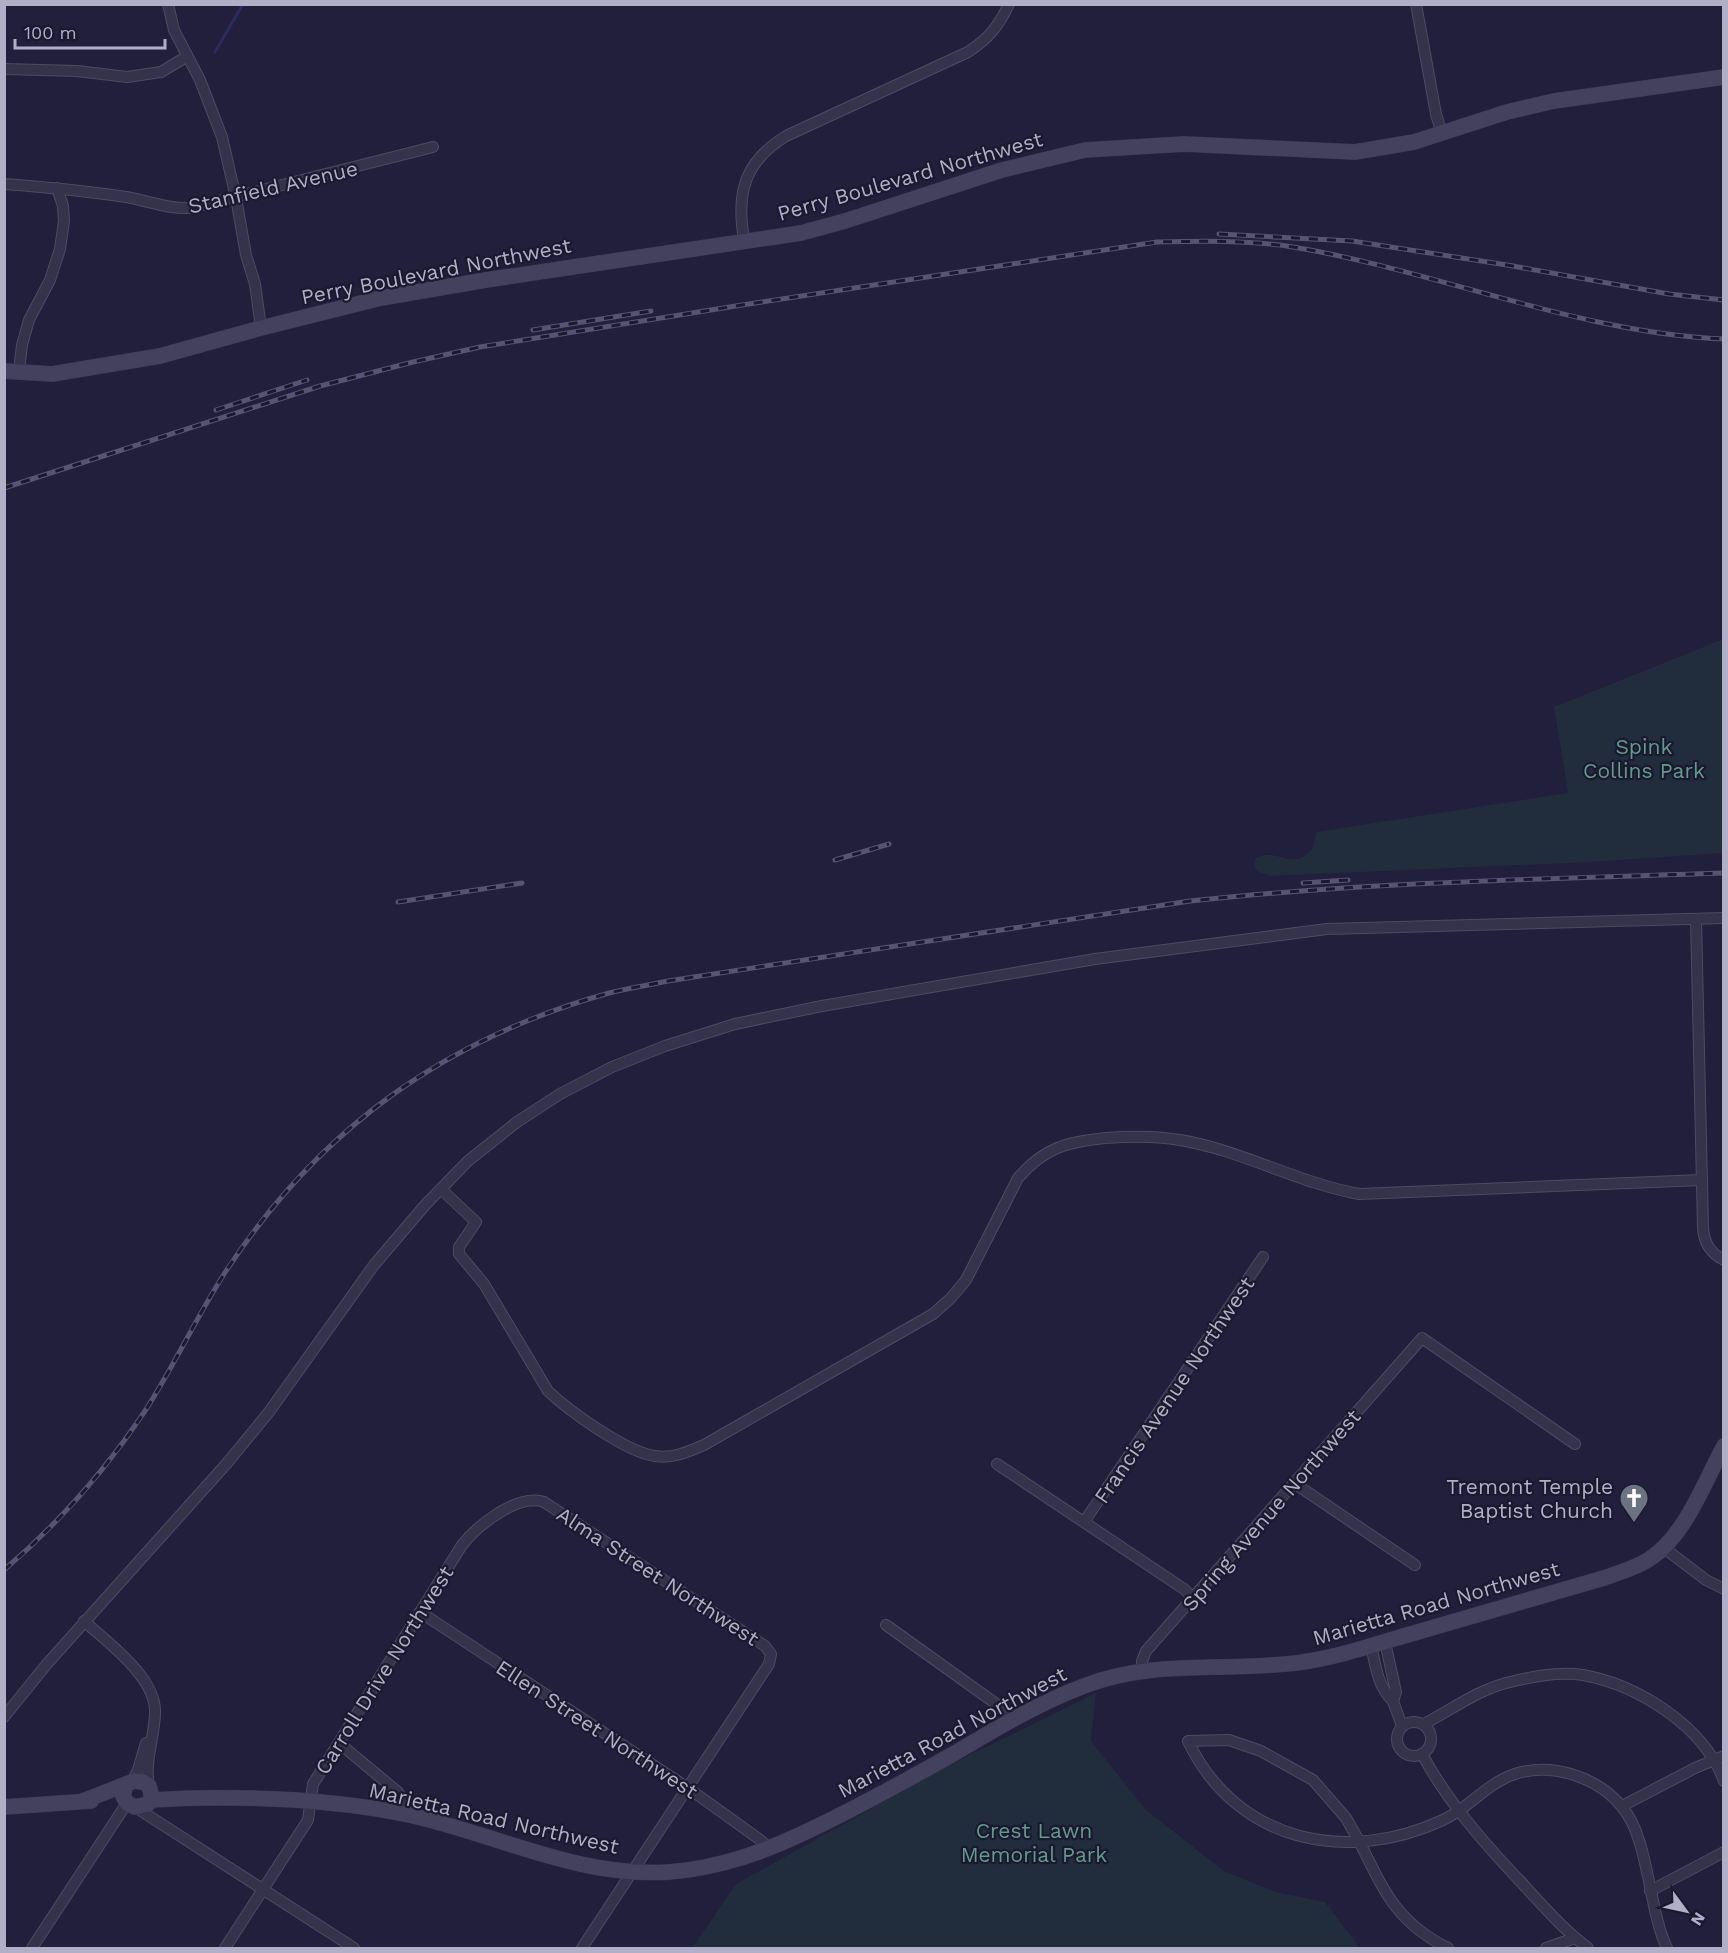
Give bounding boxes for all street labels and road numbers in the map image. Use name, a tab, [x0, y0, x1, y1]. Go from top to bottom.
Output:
street label: Perry Boulevard Northwest	[775, 126, 1046, 226]
street label: Stanfield Avenue	[186, 155, 360, 219]
street label: Perry Boulevard Northwest	[299, 232, 573, 309]
street label: Francis Avenue Northwest	[1089, 1272, 1259, 1508]
street label: Spring Avenue Northwest	[1177, 1404, 1366, 1616]
street label: Alma Street Northwest	[552, 1501, 764, 1651]
street label: Marietta Road Northwest	[1310, 1556, 1562, 1650]
street label: Carroll Drive Northwest	[310, 1561, 459, 1779]
street label: Ellen Street Northwest	[491, 1654, 703, 1804]
street label: Marietta Road Northwest	[833, 1661, 1071, 1803]
street label: Marietta Road Northwest	[367, 1777, 621, 1859]

